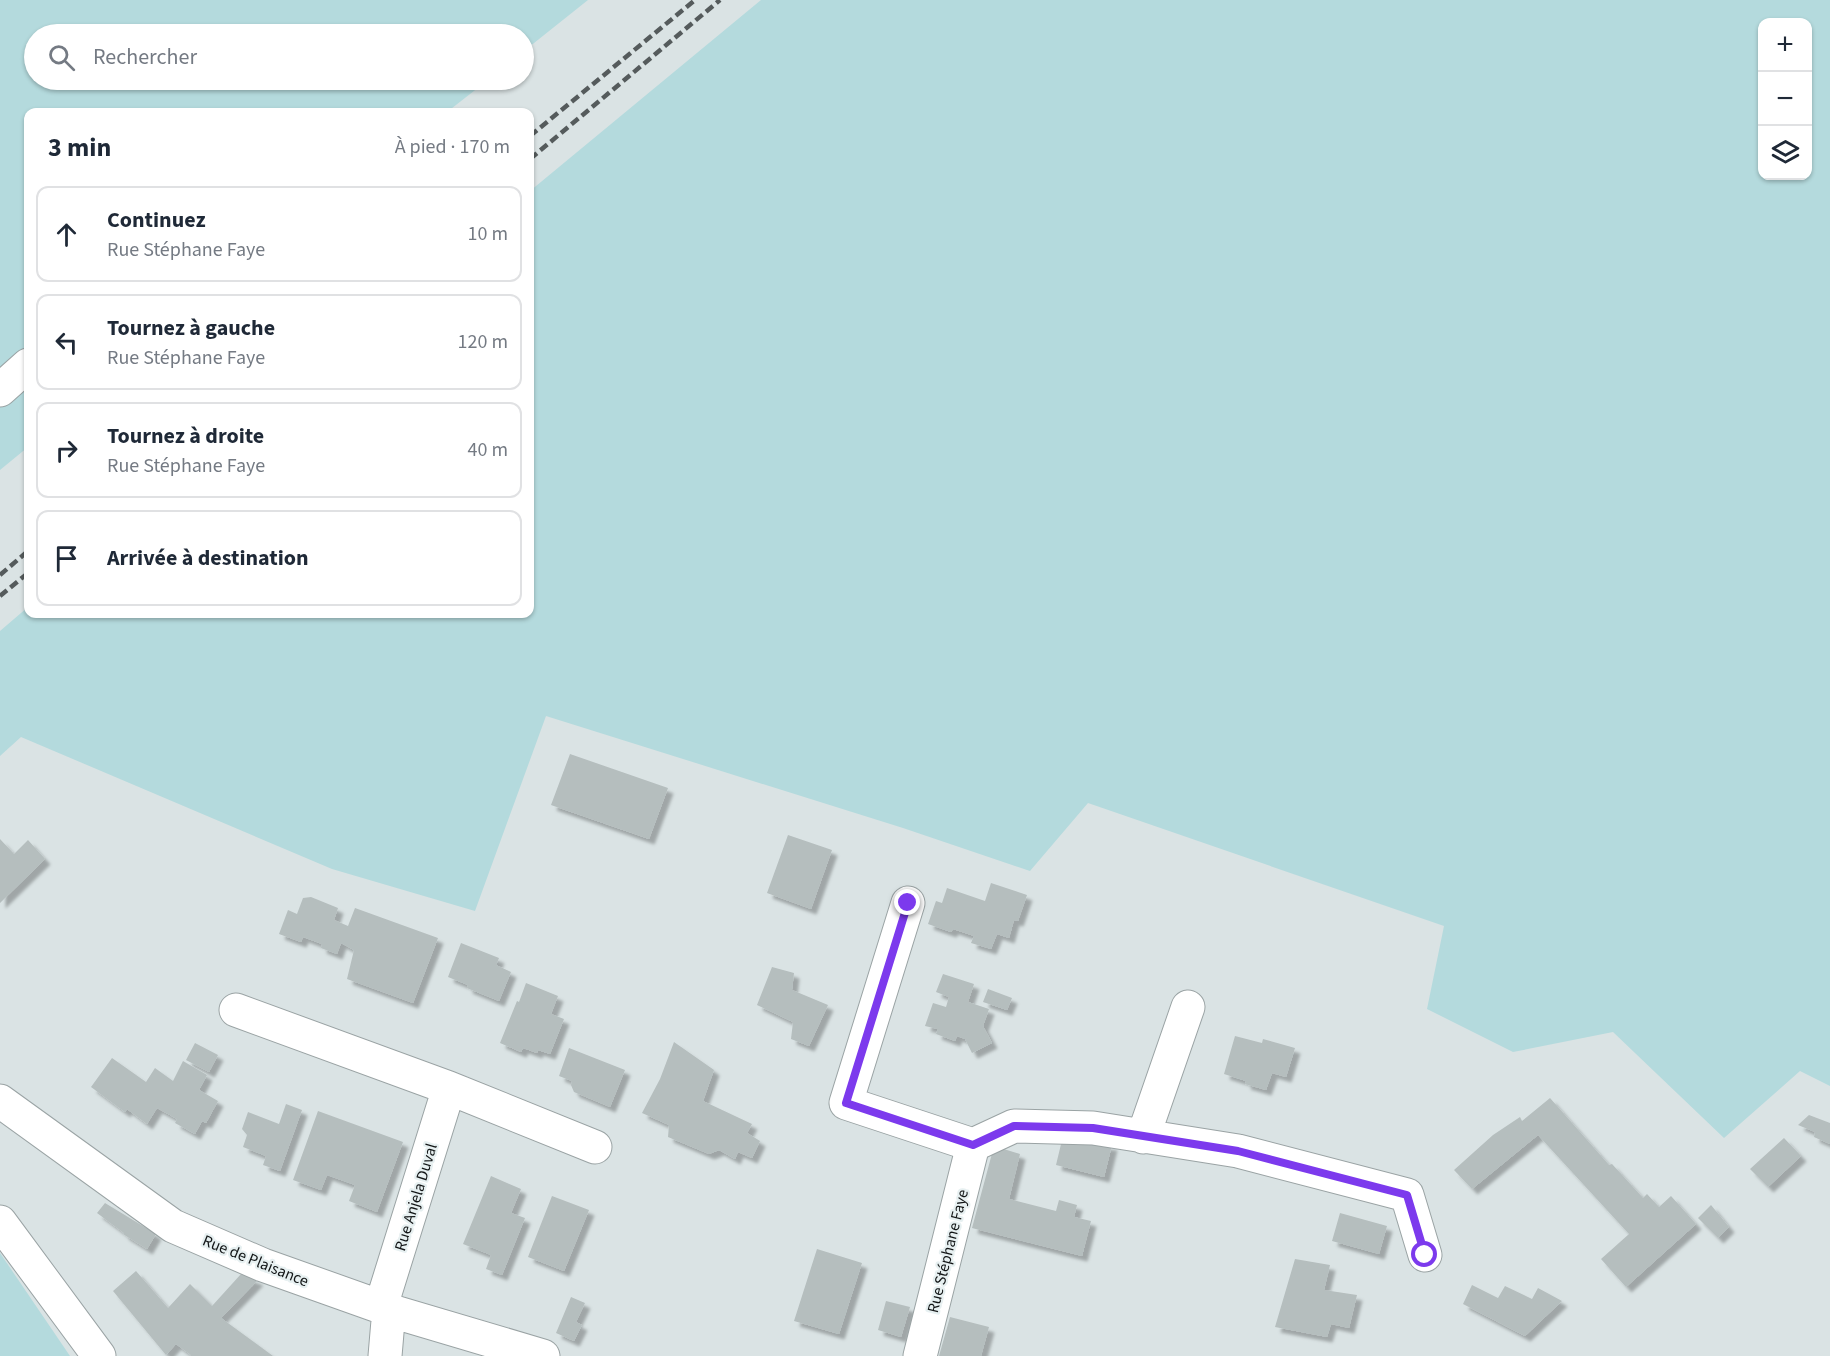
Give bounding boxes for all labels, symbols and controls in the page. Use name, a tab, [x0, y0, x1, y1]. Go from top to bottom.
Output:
map controls	[1758, 18, 1812, 180]
button: +	[1758, 18, 1812, 72]
search box	[24, 24, 534, 90]
icon: search	[45, 41, 78, 74]
text: Rechercher	[93, 41, 197, 73]
button: −	[1758, 72, 1812, 126]
button: layers	[1758, 126, 1812, 180]
text: 3 min	[48, 129, 111, 166]
text: À pied · 170 m	[395, 133, 510, 161]
text: Continuez	[107, 204, 206, 236]
icon: ahead	[50, 218, 83, 251]
text: 10 m	[468, 220, 508, 248]
text: Rue Stéphane Faye	[107, 236, 265, 264]
text: Tournez à gauche	[107, 312, 275, 344]
icon: left	[50, 326, 83, 359]
text: 120 m	[458, 328, 508, 356]
text: Rue Stéphane Faye	[107, 344, 265, 372]
text: Tournez à droite	[107, 420, 264, 452]
icon: right	[50, 434, 83, 467]
text: 40 m	[468, 436, 508, 464]
text: Rue Stéphane Faye	[107, 452, 265, 480]
icon: arrive	[50, 542, 83, 575]
text: Arrivée à destination	[107, 542, 309, 574]
route end	[894, 889, 920, 915]
street label: Rue Anjela Duval	[389, 1141, 443, 1254]
street label: Rue Stéphane Faye	[922, 1187, 974, 1315]
street label: Rue de Plaisance	[199, 1230, 312, 1292]
route start	[1411, 1241, 1437, 1267]

